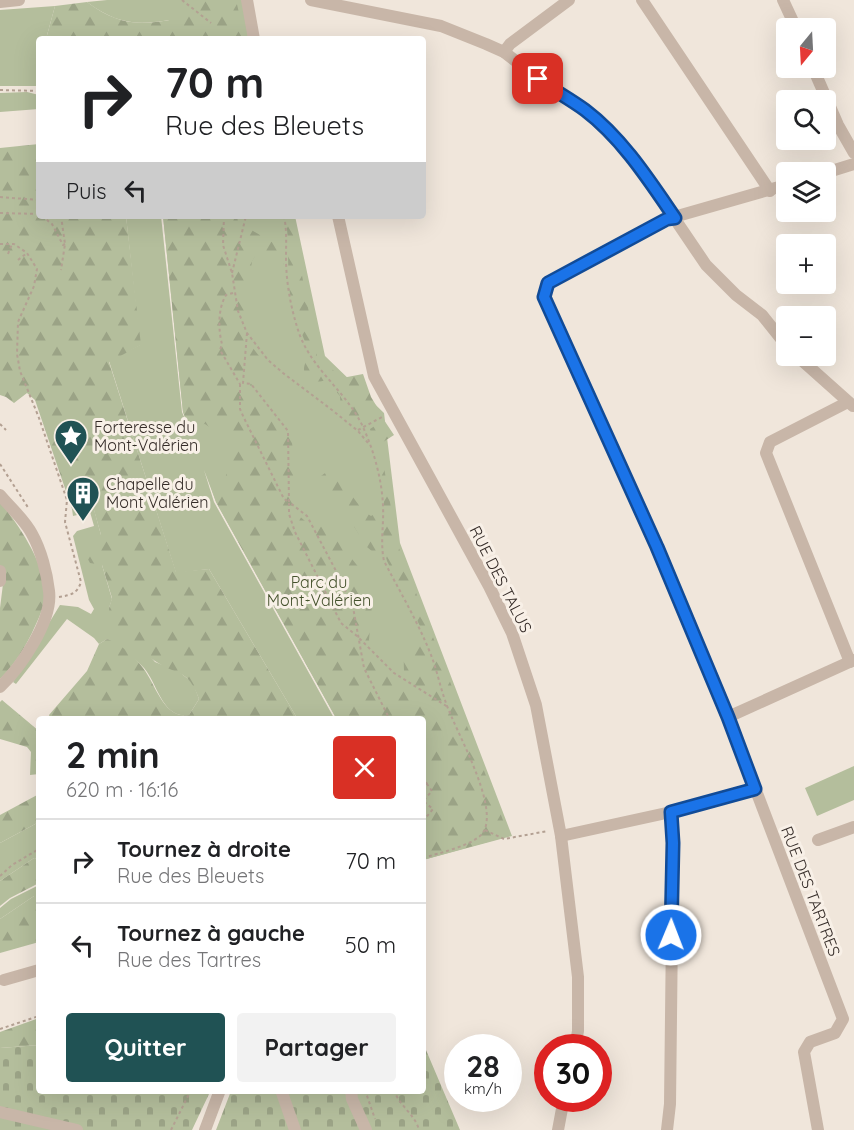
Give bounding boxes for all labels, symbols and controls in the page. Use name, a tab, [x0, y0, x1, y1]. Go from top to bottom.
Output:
north arrow	[776, 18, 836, 78]
map controls	[776, 18, 836, 366]
pin	[512, 53, 563, 104]
text: 70 m	[165, 56, 264, 109]
icon: right	[66, 60, 144, 138]
icon: arrive	[521, 62, 554, 95]
button: search	[776, 90, 836, 150]
text: Rue des Bleuets	[165, 108, 364, 142]
button: layers	[776, 162, 836, 222]
icon: left	[119, 174, 152, 207]
text: Puis	[66, 177, 107, 205]
button: +	[776, 234, 836, 294]
button: −	[776, 306, 836, 366]
place label: Forteresse du Mont-Valérien	[94, 417, 198, 455]
place icon: Forteresse du Mont-Valérien	[53, 418, 89, 465]
place label: Chapelle du Mont Valérien	[106, 474, 209, 512]
building icon: Chapelle du Mont Valérien	[65, 475, 101, 522]
street label: RUE DES TALUS	[466, 522, 536, 636]
park label: Parc du Mont-Valérien	[267, 572, 371, 610]
text: 2 min	[66, 732, 160, 777]
button: close	[333, 736, 396, 799]
text: 620 m · 16:16	[66, 777, 178, 802]
street label: RUE DES TARTRES	[777, 823, 845, 959]
text: Tournez à droite	[117, 835, 291, 863]
icon: right	[66, 845, 99, 878]
text: 70 m	[346, 847, 396, 875]
text: Rue des Bleuets	[117, 863, 265, 888]
position arrow	[639, 903, 703, 967]
text: Tournez à gauche	[117, 919, 305, 947]
icon: left	[66, 929, 99, 962]
text: 50 m	[345, 931, 396, 959]
text: Rue des Tartres	[117, 947, 261, 972]
button: Quitter	[66, 1013, 225, 1082]
button: Partager	[237, 1013, 396, 1082]
speed limit sign: 30	[534, 1034, 612, 1112]
text: 28	[466, 1047, 500, 1085]
text: km/h	[464, 1079, 502, 1098]

